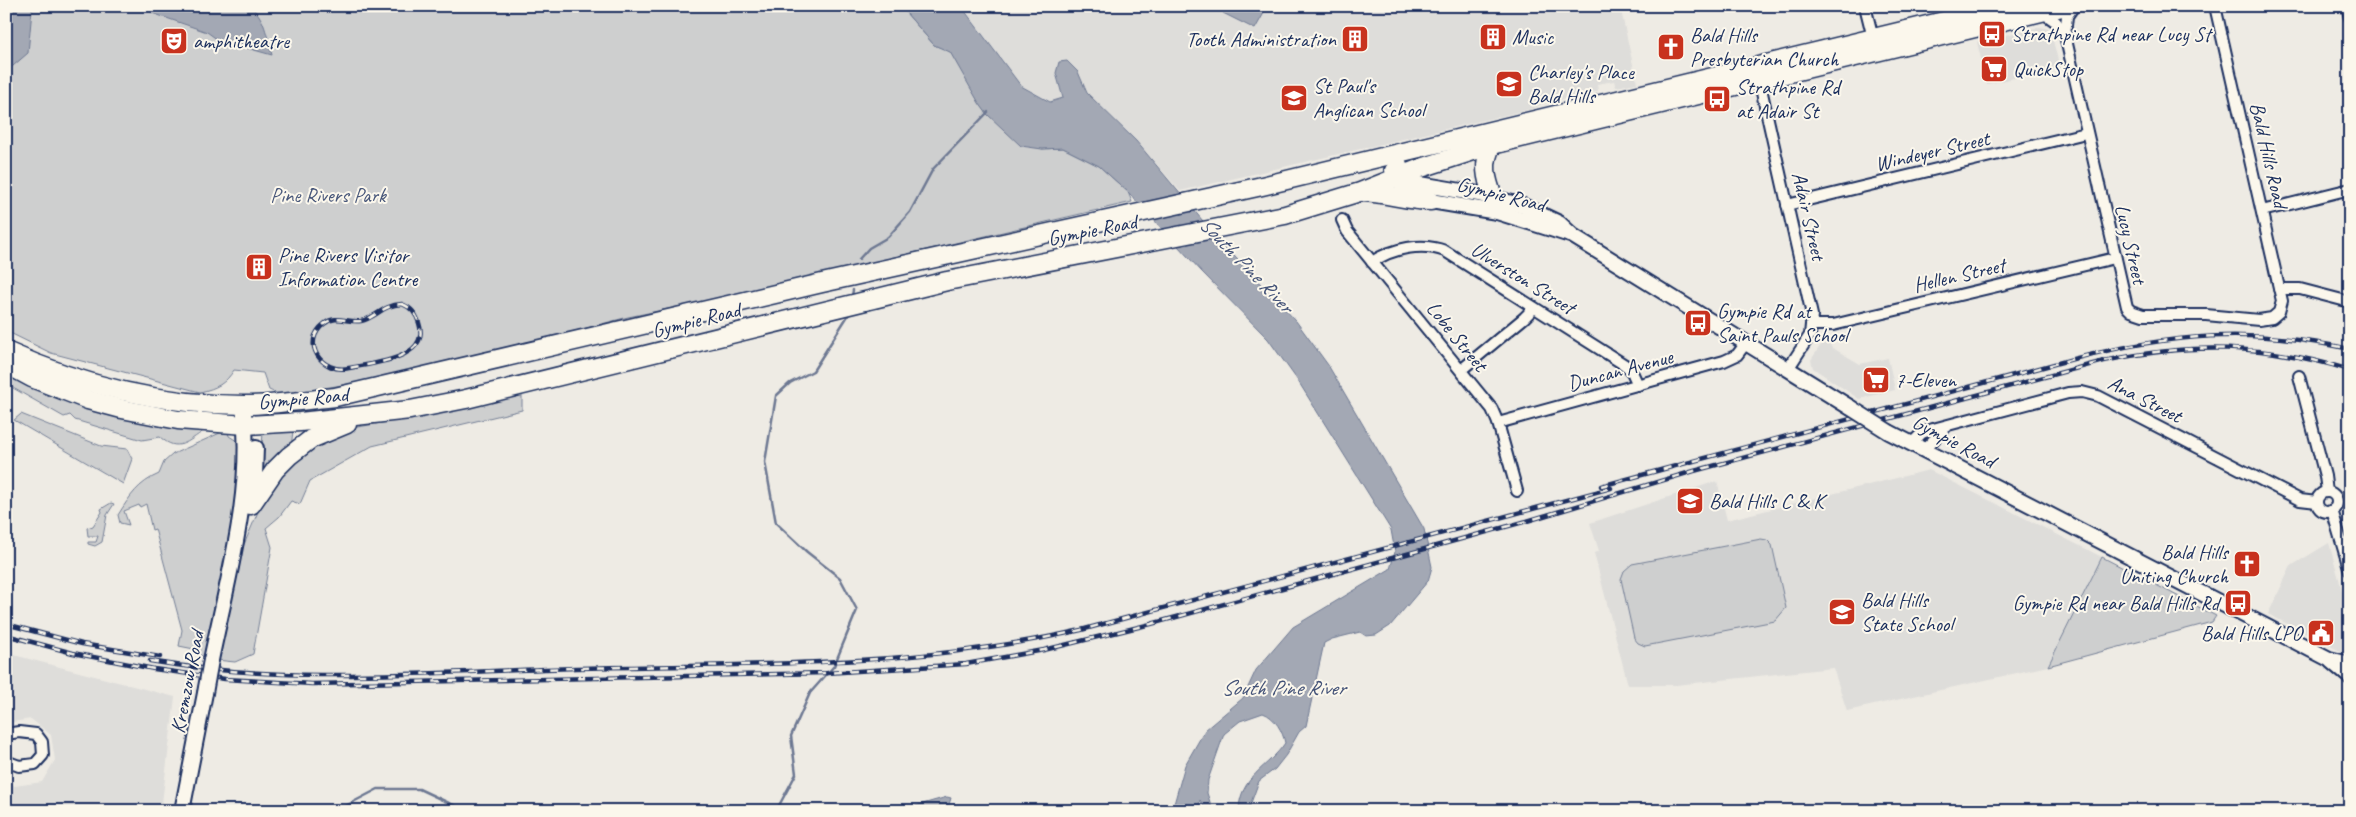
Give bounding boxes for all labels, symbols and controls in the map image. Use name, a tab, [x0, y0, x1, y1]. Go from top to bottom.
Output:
bus stop icon: Strathpine Rd near Lucy St	[1977, 19, 2007, 49]
place label: Strathpine Rd near Lucy St	[2011, 21, 2214, 47]
building icon: Music	[1478, 22, 1508, 52]
place label: Bald Hills Presbyterian Church	[1690, 22, 1840, 72]
building icon: Tooth Administration	[1340, 24, 1370, 54]
place label: Music	[1512, 24, 1555, 50]
theatre icon: amphitheatre	[159, 26, 189, 56]
place label: Tooth Administration	[1186, 26, 1337, 52]
place label: amphitheatre	[193, 28, 290, 54]
church icon: Bald Hills Presbyterian Church	[1656, 32, 1686, 62]
supermarket icon: QuickStop	[1979, 54, 2009, 84]
place label: QuickStop	[2013, 56, 2084, 82]
place label: Charley's Place Bald Hills	[1528, 59, 1635, 109]
school or university icon: Charley's Place Bald Hills	[1494, 69, 1524, 99]
place label: St Paul's Anglican School	[1313, 73, 1428, 123]
place label: Strathpine Rd at Adair St	[1736, 74, 1843, 124]
school or university icon: St Paul's Anglican School	[1279, 83, 1309, 113]
bus stop icon: Strathpine Rd at Adair St	[1702, 84, 1732, 114]
street label: Bald Hills Road	[2244, 100, 2294, 213]
street label: Windeyer Street	[1872, 125, 1994, 177]
street label: Adair Street	[1786, 169, 1832, 265]
street label: Gympie Road	[1454, 171, 1551, 218]
park label: Pine Rivers Park	[270, 182, 387, 208]
street label: Lucy Street	[2109, 202, 2153, 288]
street label: Gympie Road	[1045, 208, 1142, 251]
water label: South Pine River	[1193, 211, 1301, 321]
street label: Ulverston Street	[1466, 236, 1582, 322]
place label: Pine Rivers Visitor Information Centre	[278, 242, 418, 292]
street label: Hellen Street	[1911, 251, 2010, 298]
building icon: Pine Rivers Visitor Information Centre	[244, 252, 274, 282]
street label: Gympie Road	[649, 296, 746, 343]
street label: Lobe Street	[1421, 296, 1494, 378]
place label: Gympie Rd at Saint Pauls School	[1717, 298, 1851, 348]
bus stop icon: Gympie Rd at Saint Pauls School	[1683, 308, 1713, 338]
street label: Duncan Avenue	[1564, 343, 1677, 397]
supermarket icon: 7-Eleven	[1861, 365, 1891, 395]
place label: 7-Eleven	[1895, 367, 1958, 393]
street label: Ana Street	[2104, 369, 2188, 430]
street label: Gympie Road	[257, 381, 353, 415]
street label: Gympie Road	[1908, 408, 2003, 475]
school or university icon: Bald Hills C & K	[1675, 486, 1705, 516]
place label: Bald Hills C & K	[1709, 488, 1828, 514]
place label: Bald Hills Uniting Church	[2120, 539, 2230, 589]
church icon: Bald Hills Uniting Church	[2232, 549, 2262, 579]
place label: Bald Hills State School	[1861, 587, 1956, 637]
bus stop icon: Gympie Rd near Bald Hills Rd	[2223, 588, 2253, 618]
place label: Gympie Rd near Bald Hills Rd	[2012, 590, 2222, 616]
school or university icon: Bald Hills State School	[1827, 597, 1857, 627]
public building icon: Bald Hills LPO	[2306, 618, 2336, 648]
place label: Bald Hills LPO	[2201, 620, 2305, 646]
street label: Kremzow Road	[164, 625, 210, 735]
water label: South Pine River	[1221, 674, 1348, 702]

